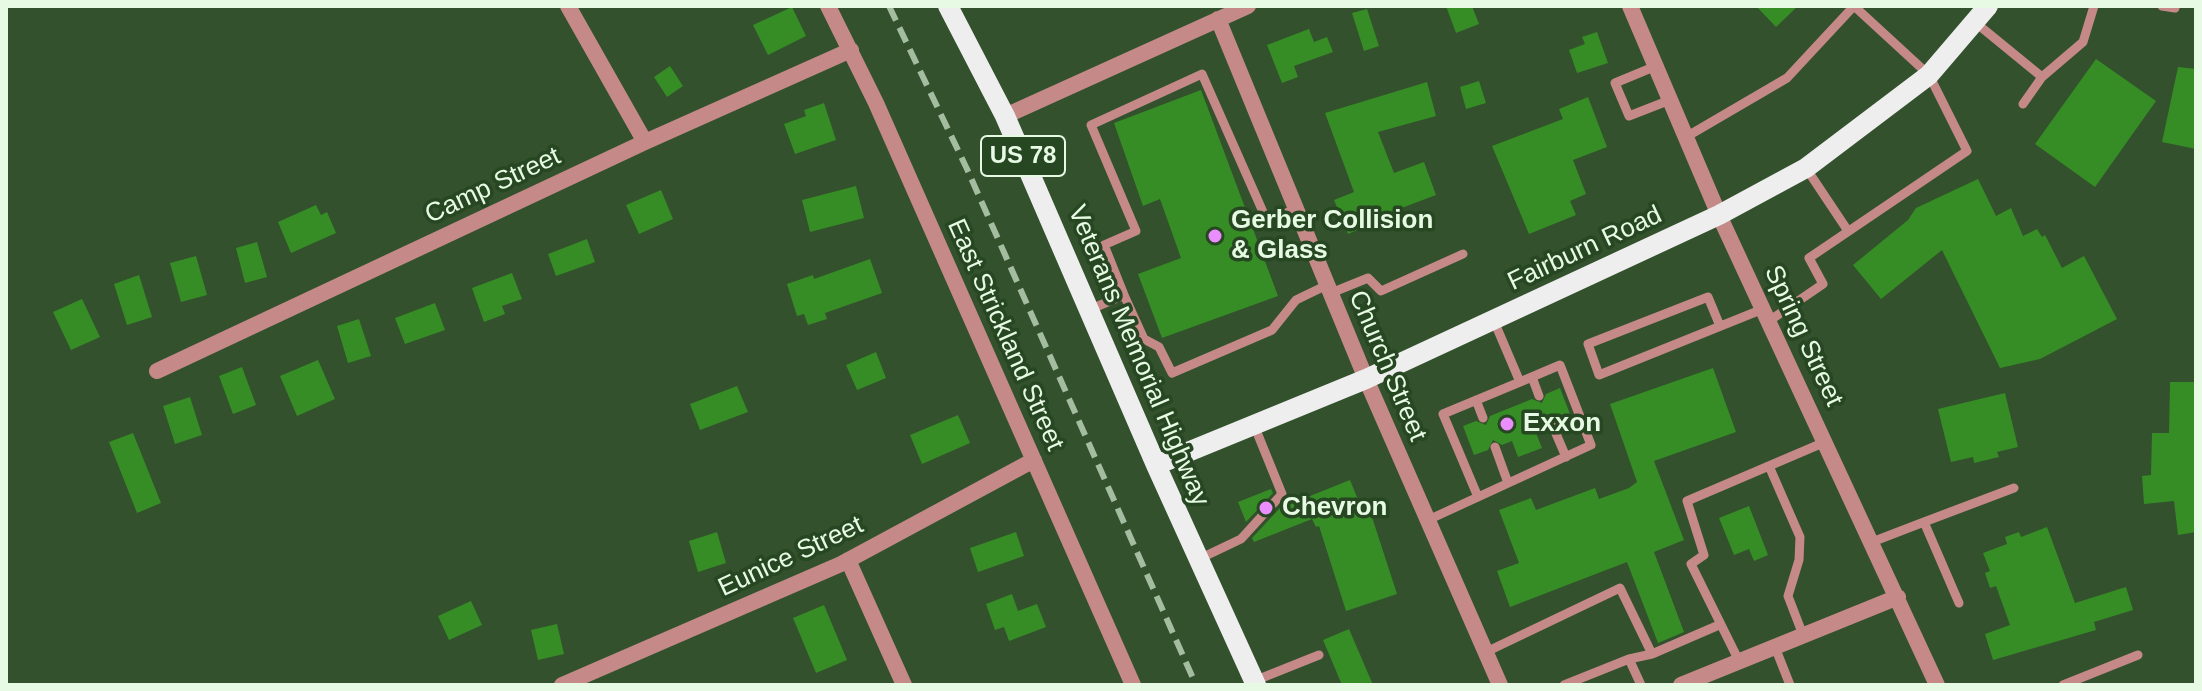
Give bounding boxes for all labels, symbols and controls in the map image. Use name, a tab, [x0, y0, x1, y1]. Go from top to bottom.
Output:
road number: US 78	[981, 136, 1065, 176]
street label: Camp Street	[420, 141, 566, 231]
street label: Fairburn Road	[1503, 200, 1667, 298]
street label: Veterans Memorial Highway	[1060, 201, 1216, 511]
place label: Gerber Collision & Glass	[1231, 205, 1433, 266]
street label: East Strickland Street	[940, 214, 1070, 456]
marker: Gerber Collision & Glass	[1206, 227, 1224, 245]
street label: Spring Street	[1757, 261, 1849, 411]
street label: Church Street	[1341, 286, 1433, 446]
place label: Exxon	[1523, 408, 1601, 440]
marker: Exxon	[1498, 415, 1516, 433]
place label: Chevron	[1282, 492, 1387, 524]
marker: Chevron	[1257, 499, 1275, 517]
street label: Eunice Street	[714, 510, 868, 604]

